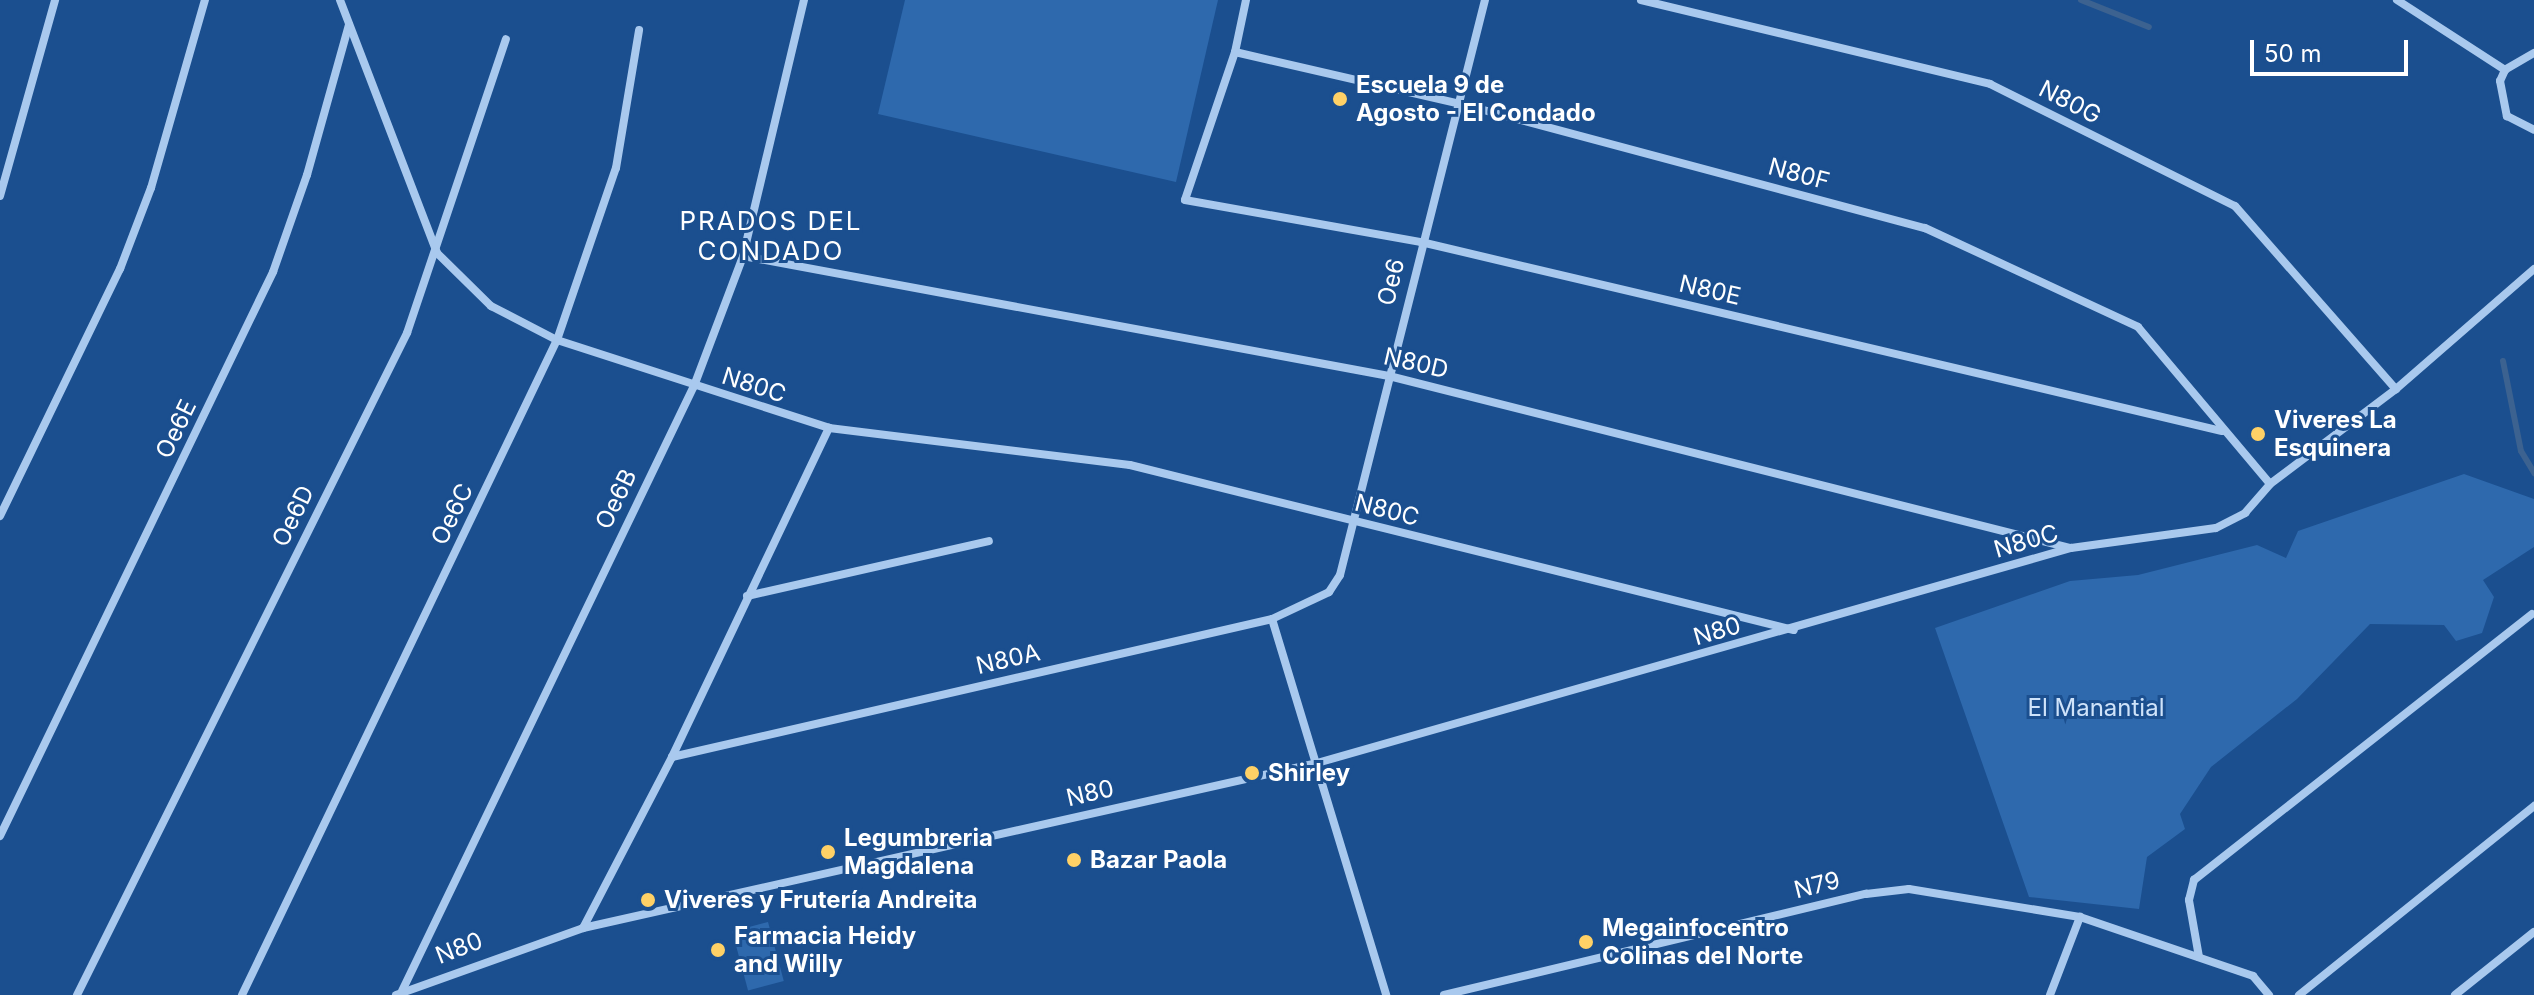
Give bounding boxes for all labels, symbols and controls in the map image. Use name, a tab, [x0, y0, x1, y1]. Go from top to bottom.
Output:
scale bar	[2254, 24, 2412, 74]
text: 50 m	[2264, 39, 2322, 68]
place label: Escuela 9 de Agosto - El Condado	[1356, 71, 1596, 127]
street label: N80G	[2034, 74, 2106, 130]
marker: Escuela 9 de Agosto - El Condado	[1331, 90, 1349, 108]
street label: N80F	[1765, 152, 1833, 196]
district label: PRADOS DEL CONDADO	[679, 205, 863, 266]
street label: Oe6	[1371, 256, 1411, 308]
street label: N80E	[1676, 269, 1744, 311]
street label: N80D	[1381, 342, 1451, 384]
street label: N80C	[718, 361, 790, 409]
street label: Oe6E	[150, 395, 202, 463]
place label: Viveres La Esquinera	[2274, 406, 2397, 462]
marker: Viveres La Esquinera	[2249, 425, 2267, 443]
street label: Oe6B	[589, 464, 643, 534]
street label: Oe6C	[425, 479, 479, 549]
street label: Oe6D	[266, 481, 320, 551]
street label: N80C	[1352, 488, 1422, 532]
street label: N80C	[1991, 518, 2061, 564]
street label: N80	[1690, 611, 1744, 651]
street label: N80A	[973, 638, 1043, 680]
park label: El Manantial	[2028, 694, 2164, 722]
place label: Shirley	[1268, 759, 1350, 787]
marker: Shirley	[1243, 764, 1261, 782]
street label: N80	[1063, 774, 1117, 812]
place label: Legumbreria Magdalena	[844, 824, 993, 880]
marker: Legumbreria Magdalena	[819, 843, 837, 861]
place label: Bazar Paola	[1090, 846, 1227, 874]
marker: Bazar Paola	[1065, 851, 1083, 869]
street label: N79	[1791, 865, 1843, 905]
place label: Viveres y Frutería Andreita	[664, 886, 977, 914]
marker: Viveres y Frutería Andreita	[639, 891, 657, 909]
place label: Megainfocentro Colinas del Norte	[1602, 914, 1803, 970]
place label: Farmacia Heidy and Willy	[734, 922, 916, 978]
street label: N80	[431, 926, 487, 970]
marker: Megainfocentro Colinas del Norte	[1577, 933, 1595, 951]
marker: Farmacia Heidy and Willy	[709, 941, 727, 959]

